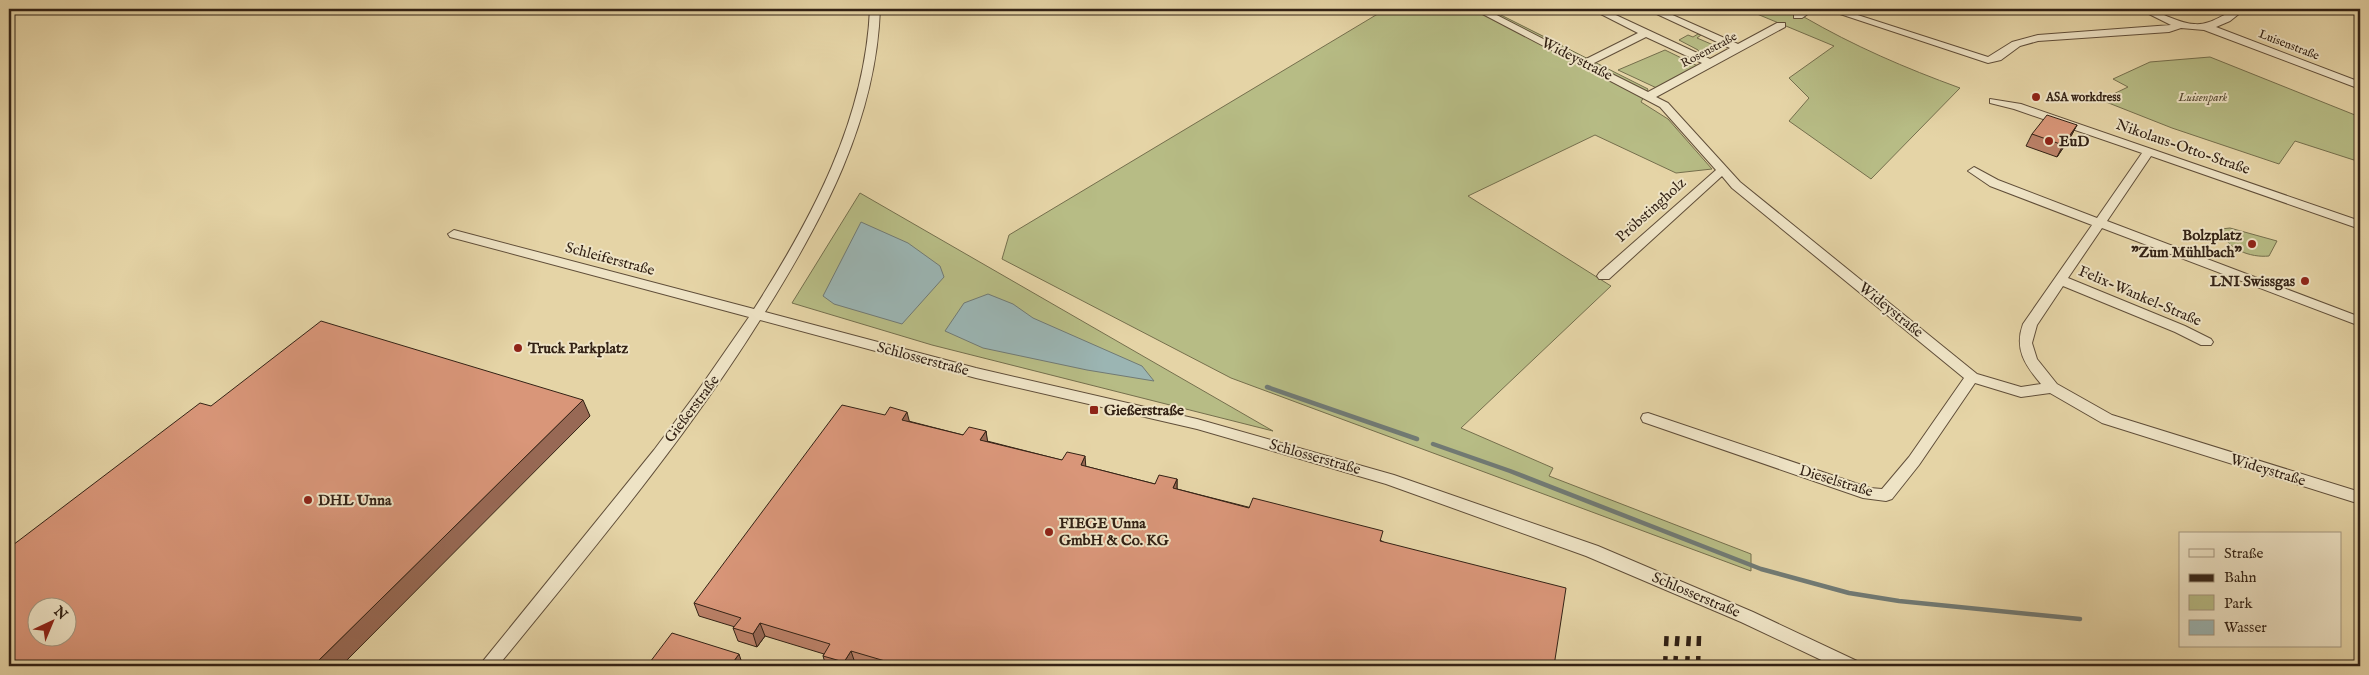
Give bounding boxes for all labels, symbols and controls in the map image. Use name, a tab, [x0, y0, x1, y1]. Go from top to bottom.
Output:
street label: Luisenstraße	[2257, 27, 2322, 64]
street label: Rosenstraße	[1678, 29, 1740, 71]
street label: Wideystraße	[1538, 33, 1616, 85]
place label: ASA workdress	[2045, 90, 2121, 105]
park label: Luisenpark	[2178, 90, 2228, 105]
marker: ASA workdress	[2030, 91, 2042, 103]
street label: Nikolaus-Otto-Straße	[2113, 115, 2253, 179]
place label: EuD	[2059, 132, 2089, 151]
marker: EuD	[2043, 135, 2055, 147]
street label: Pröbstingholz	[1612, 174, 1690, 246]
place label: Bolzplatz "Zum Mühlbach"	[2131, 226, 2243, 262]
street label: Schleiferstraße	[563, 238, 657, 280]
marker: Bolzplatz "Zum Mühlbach"	[2246, 238, 2258, 250]
street label: Felix-Wankel-Straße	[2076, 261, 2205, 331]
place label: LNI Swissgas	[2210, 272, 2296, 291]
marker: LNI Swissgas	[2299, 275, 2311, 287]
street label: Wideystraße	[1855, 278, 1927, 342]
street label: Schlosserstraße	[875, 338, 971, 380]
place label: Truck Parkplatz	[527, 339, 628, 358]
marker: Truck Parkplatz	[512, 342, 524, 354]
street label: Gießerstraße	[660, 371, 724, 447]
place label: Gießerstraße	[1104, 401, 1184, 420]
marker: Gießerstraße	[1088, 404, 1100, 416]
street label: Schlosserstraße	[1267, 435, 1363, 479]
street label: Wideystraße	[2228, 450, 2308, 490]
street label: Dieselstraße	[1797, 461, 1875, 501]
place label: DHL Unna	[318, 491, 392, 510]
marker: DHL Unna	[302, 494, 314, 506]
place label: FIEGE Unna GmbH & Co. KG	[1059, 514, 1170, 550]
marker: FIEGE Unna GmbH & Co. KG	[1043, 526, 1055, 538]
legend	[2179, 532, 2342, 648]
text: Straße	[2224, 544, 2264, 563]
street label: Schlosserstraße	[1649, 568, 1743, 622]
text: Bahn	[2224, 568, 2256, 587]
text: Park	[2224, 594, 2254, 613]
north arrow	[28, 598, 78, 648]
text: N	[49, 602, 71, 624]
text: Wasser	[2224, 618, 2267, 637]

